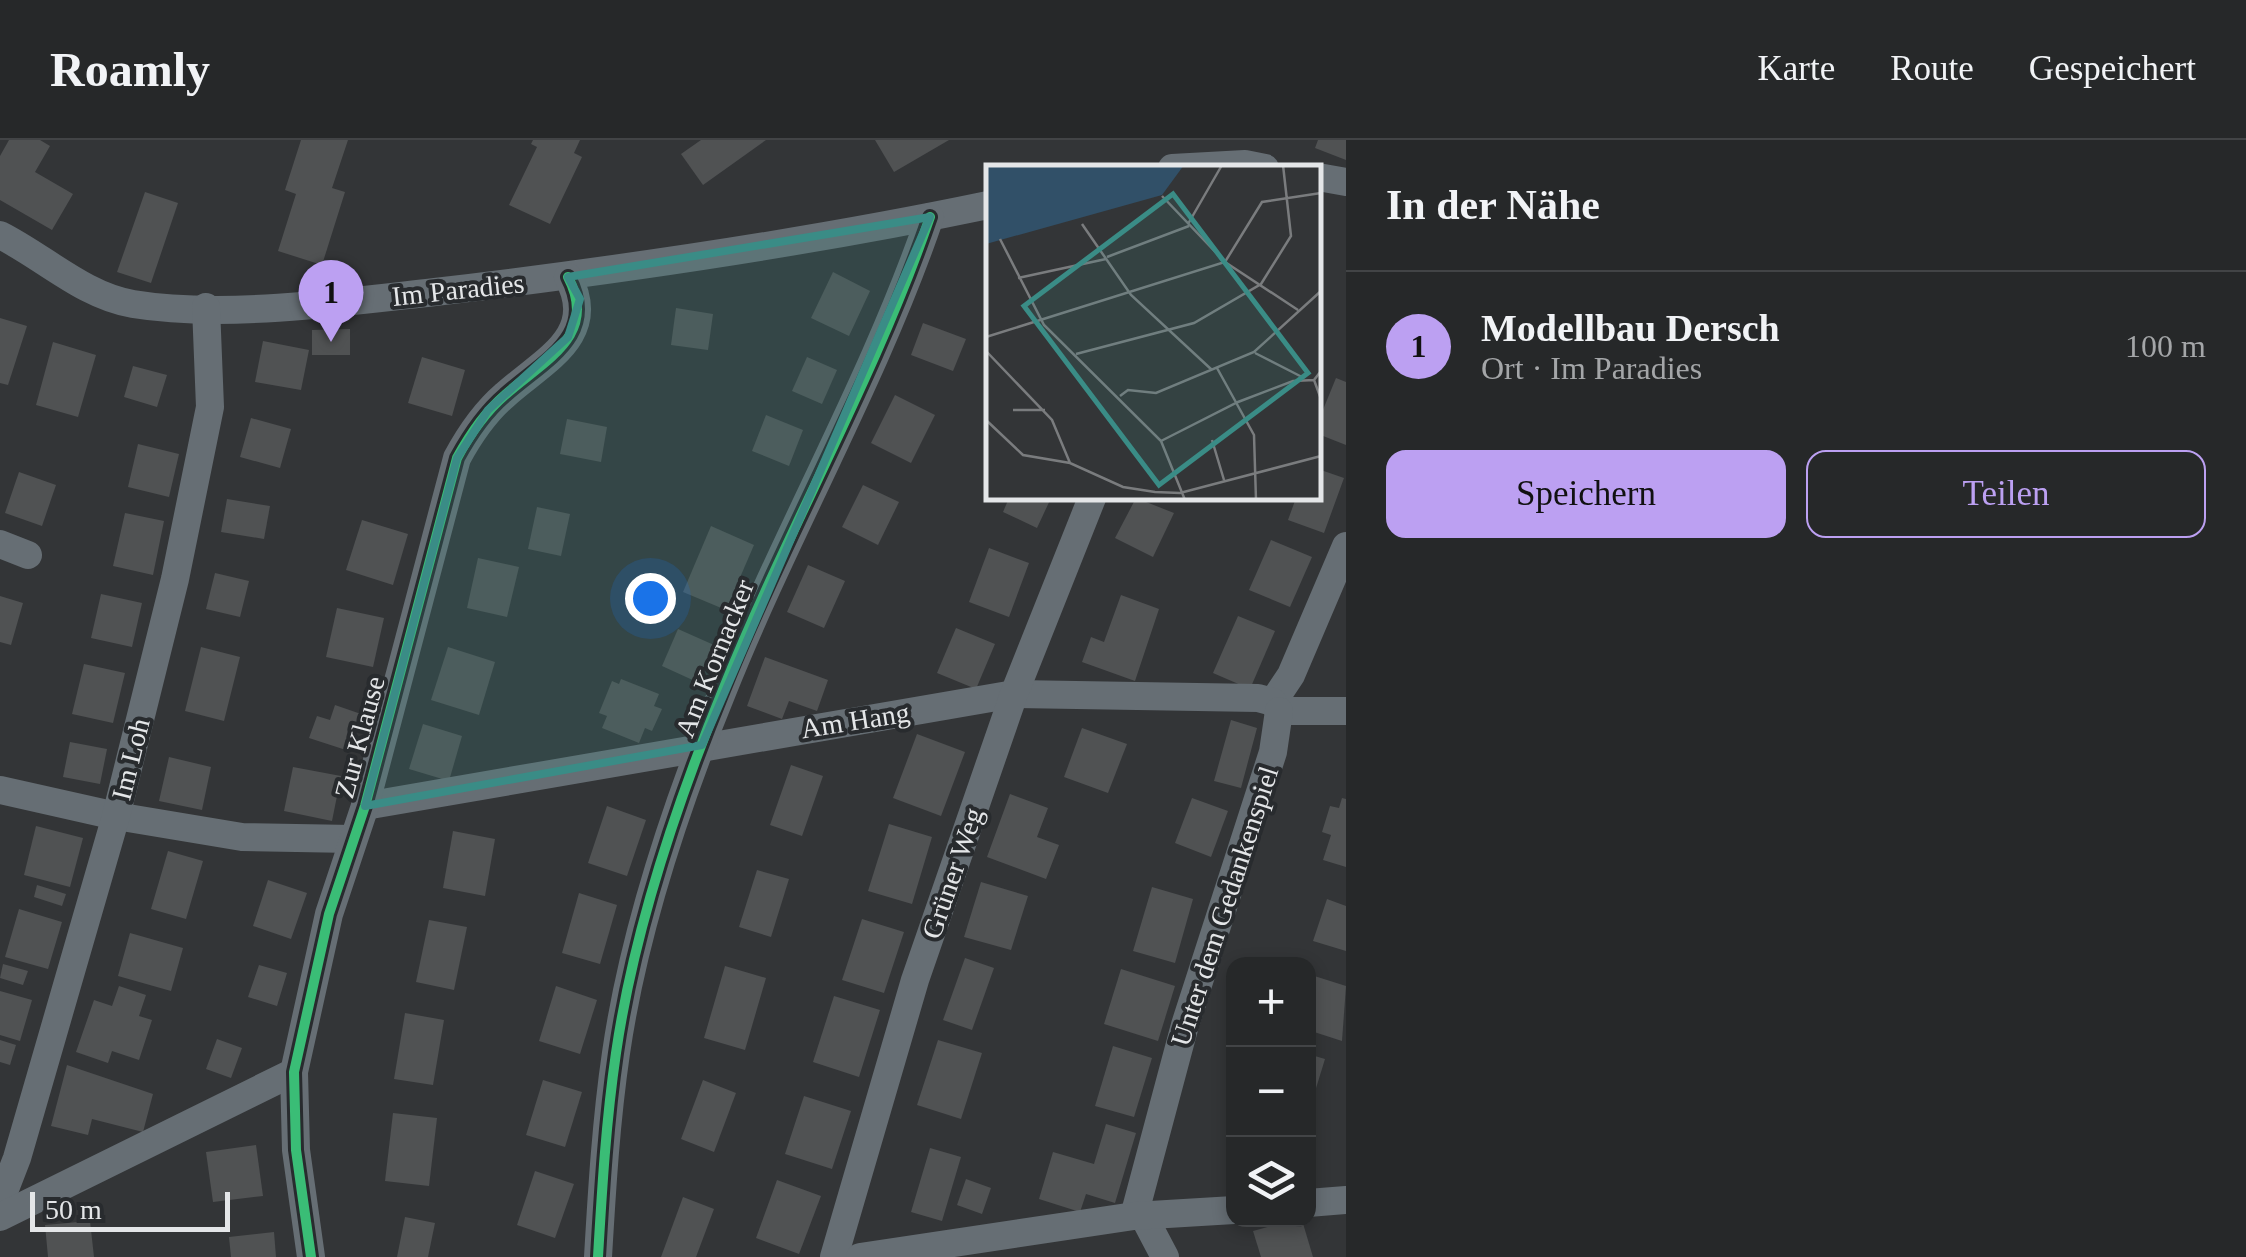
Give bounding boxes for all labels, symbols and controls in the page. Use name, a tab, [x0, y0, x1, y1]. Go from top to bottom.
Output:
text: Roamly	[50, 43, 210, 96]
text: Karte	[1758, 49, 1835, 88]
text: Route	[1890, 49, 1974, 88]
text: Gespeichert	[2029, 49, 2196, 88]
inset map	[986, 165, 1321, 500]
text: In der Nähe	[1386, 182, 1600, 228]
pin: 1	[298, 260, 364, 342]
street label: Im Paradies	[390, 267, 526, 312]
text: Modellbau Dersch	[1481, 307, 1780, 349]
text: 1	[1411, 328, 1427, 364]
text: 100 m	[2125, 328, 2206, 364]
text: Ort · Im Paradies	[1481, 350, 1702, 386]
button: Speichern	[1386, 450, 1786, 538]
button: Teilen	[1806, 450, 2206, 538]
your location	[625, 573, 676, 624]
street label: Am Kornacker	[669, 574, 760, 741]
street label: Zur Klause	[328, 673, 391, 802]
street label: Am Hang	[799, 697, 912, 744]
street label: Im Loh	[105, 715, 156, 803]
street label: Unter dem Gedankenspiel	[1165, 762, 1284, 1050]
street label: Grüner Weg	[916, 804, 989, 943]
map controls	[1226, 957, 1316, 1227]
button: +	[1226, 957, 1316, 1047]
button: −	[1226, 1047, 1316, 1137]
button: layers	[1226, 1137, 1316, 1227]
scale bar	[30, 1187, 230, 1232]
text: 50 m	[45, 1194, 102, 1225]

